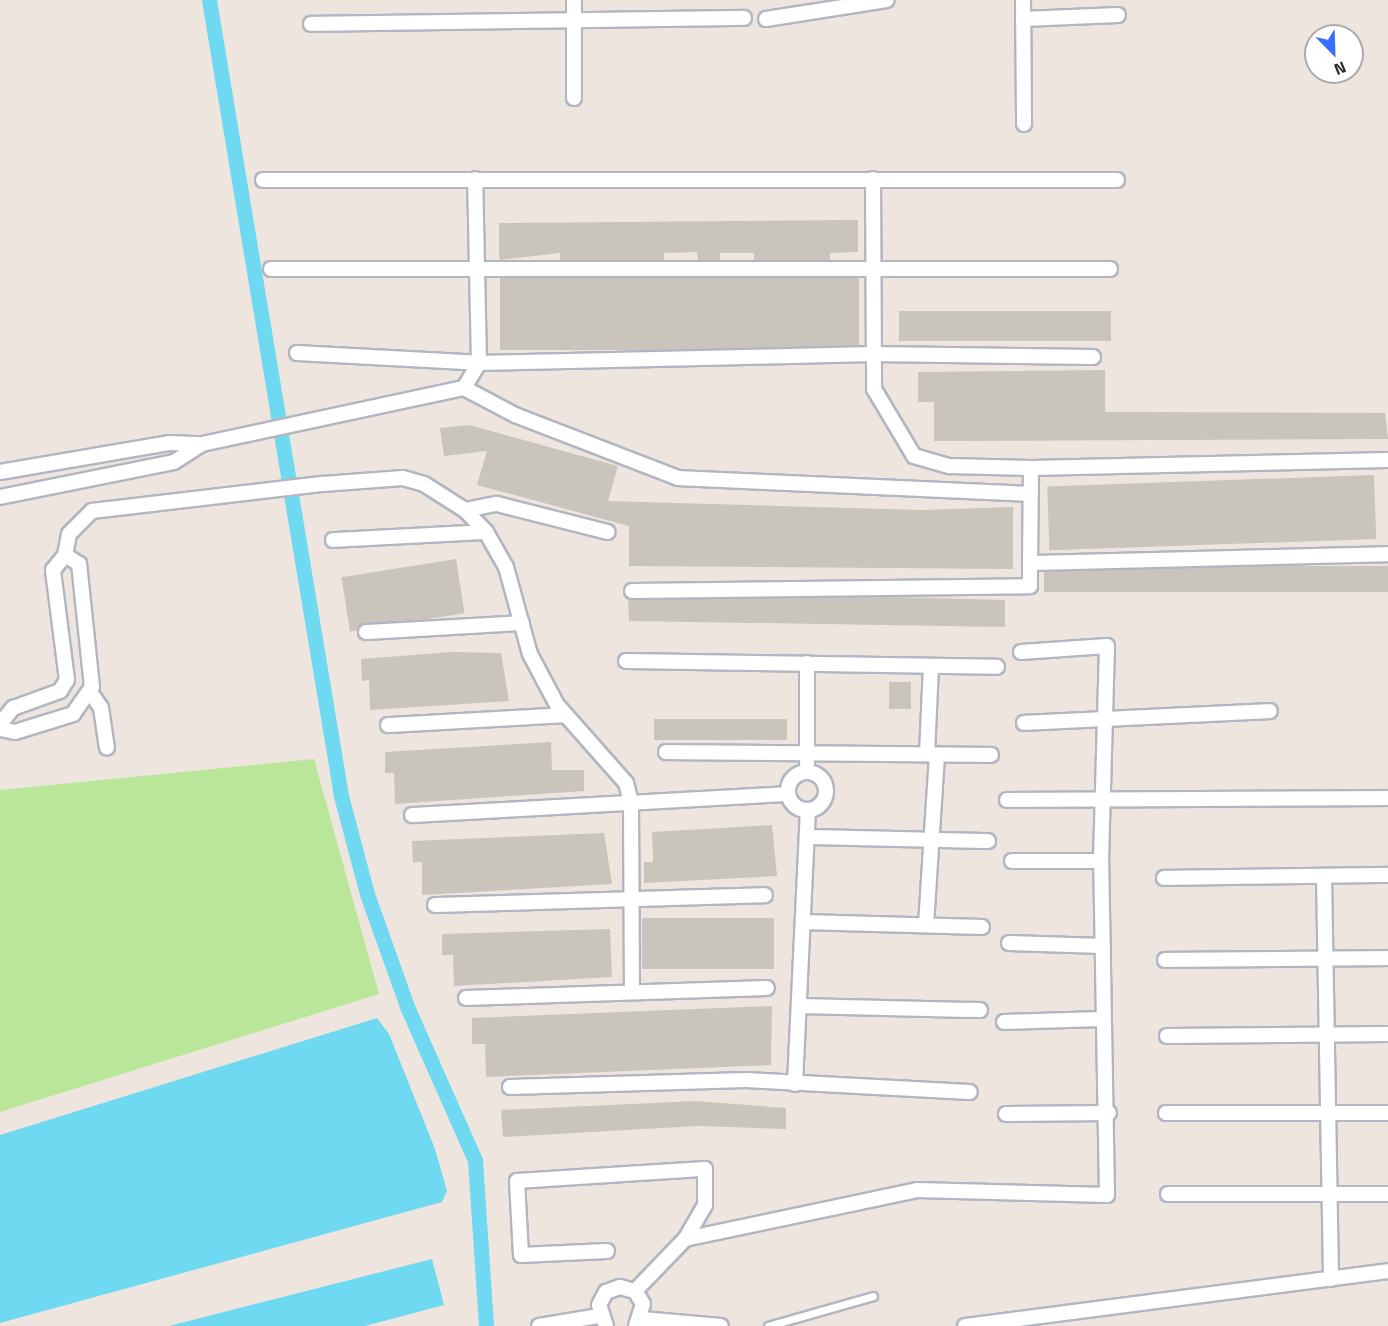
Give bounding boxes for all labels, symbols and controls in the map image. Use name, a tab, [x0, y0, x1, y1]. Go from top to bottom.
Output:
north arrow	[1304, 24, 1364, 84]
text: N	[1330, 56, 1350, 82]

